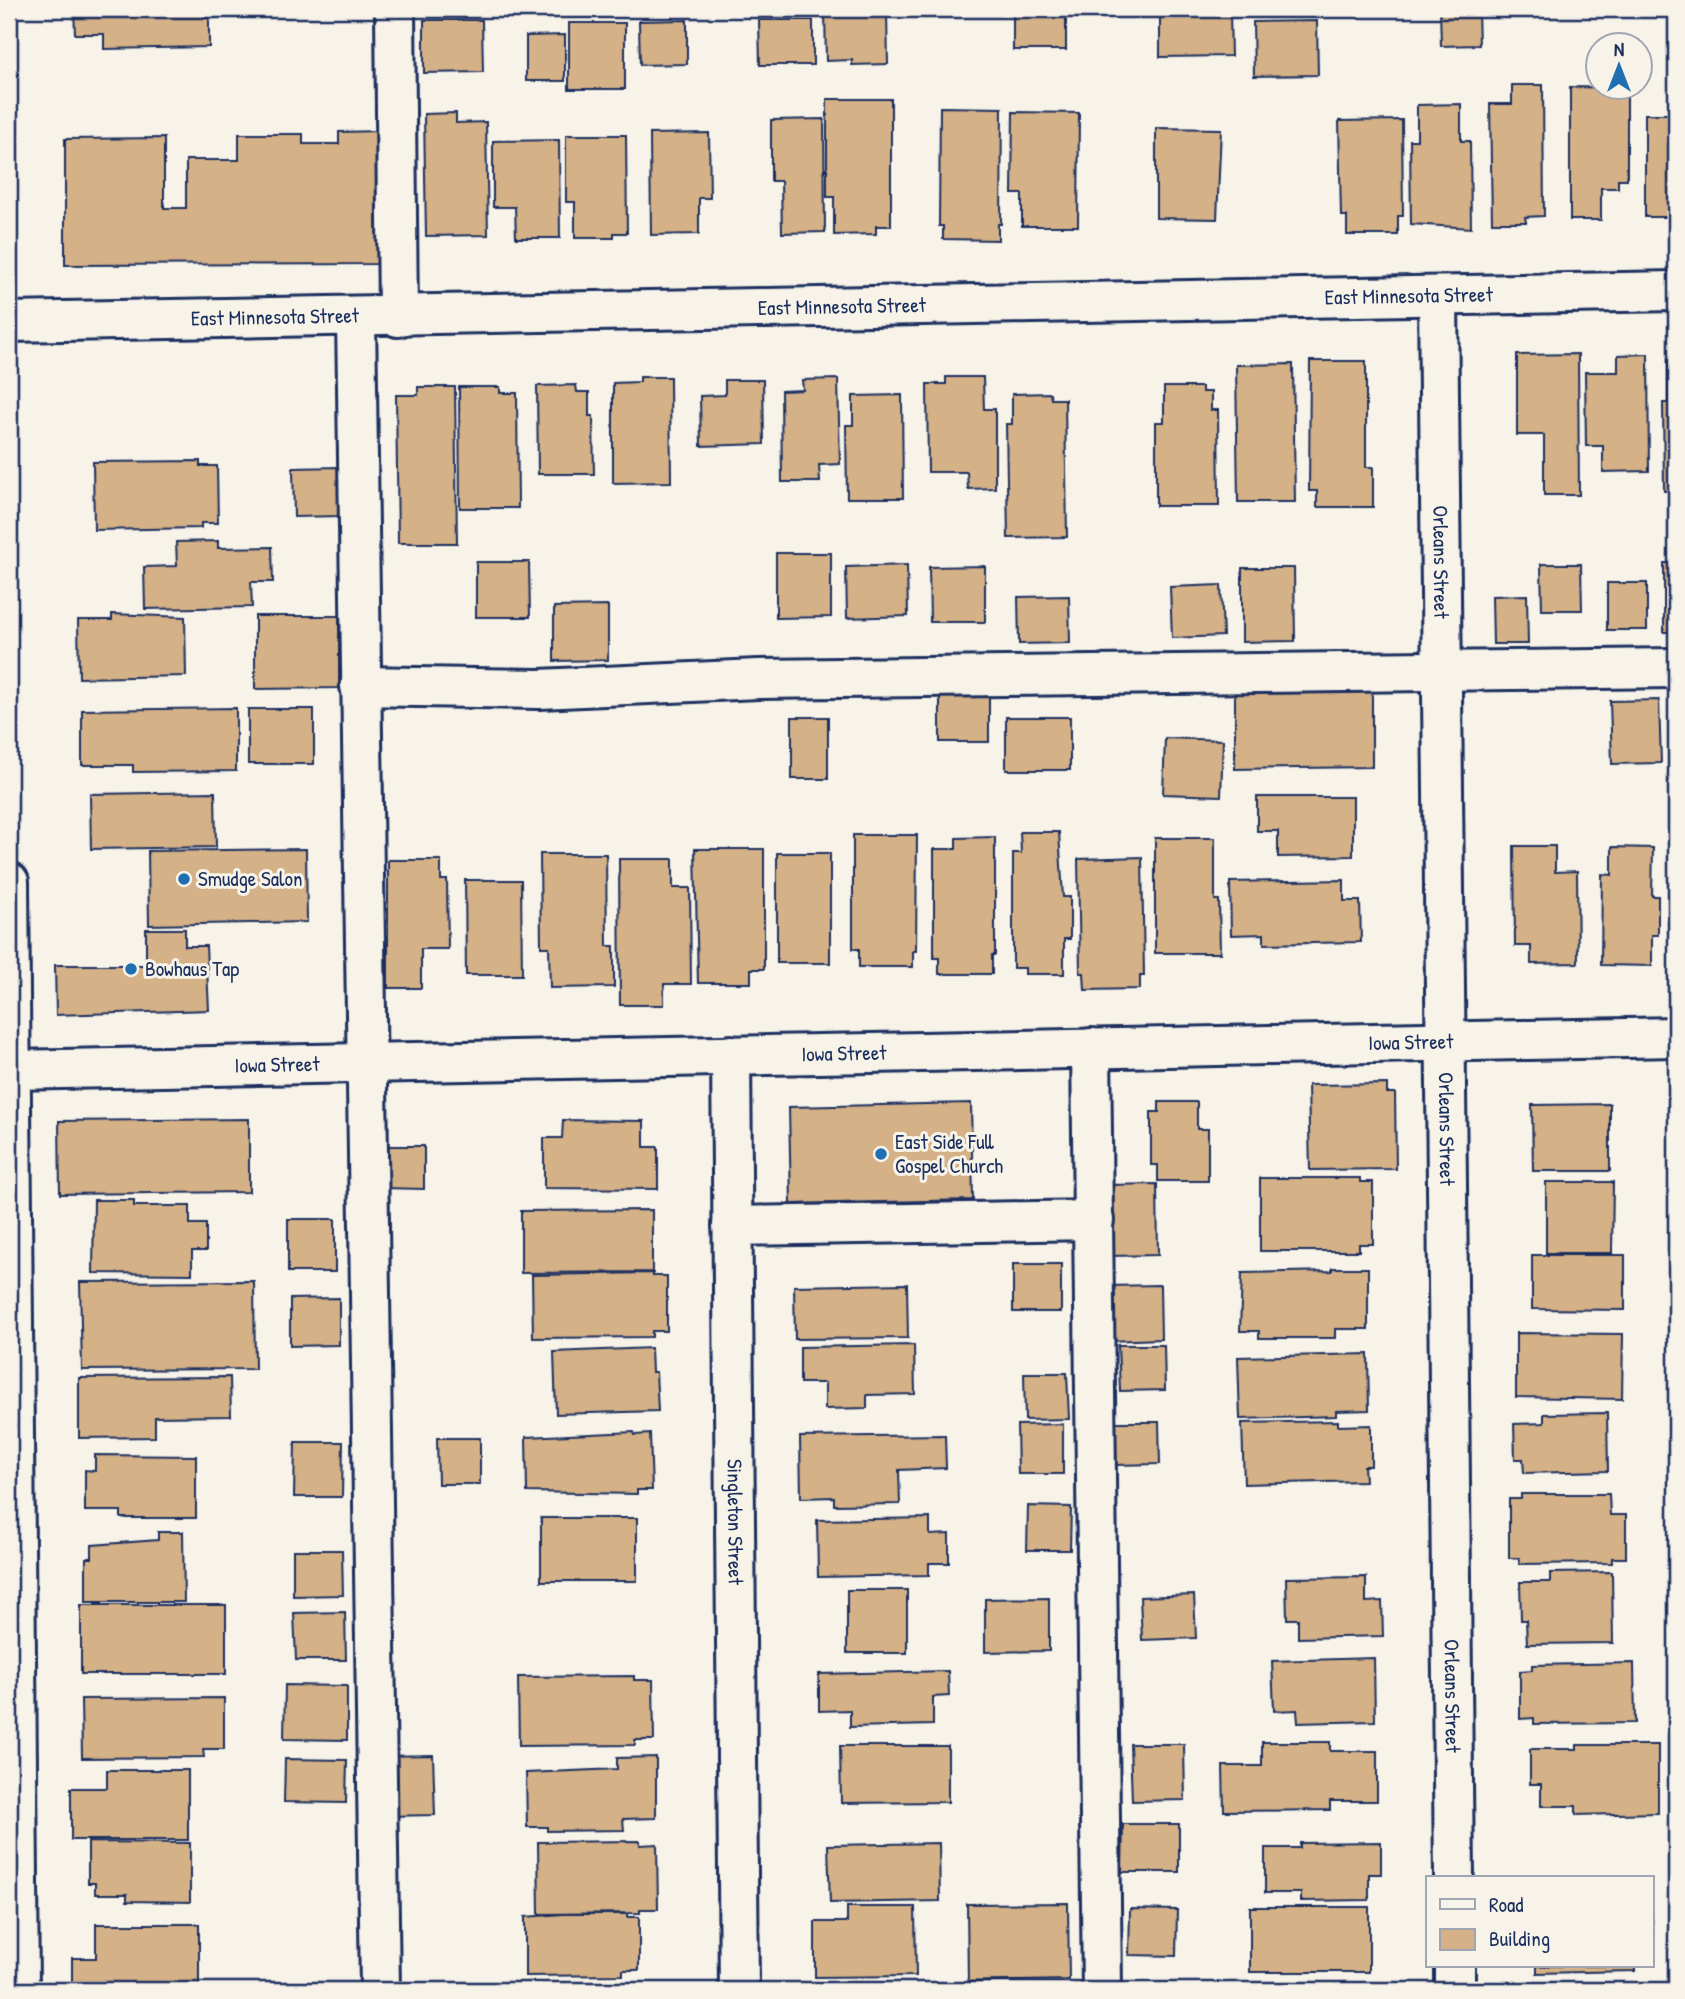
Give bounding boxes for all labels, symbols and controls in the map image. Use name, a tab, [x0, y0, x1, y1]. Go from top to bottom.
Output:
north arrow	[1584, 32, 1654, 102]
text: N	[1614, 36, 1624, 62]
street label: East Minnesota Street	[1324, 279, 1494, 312]
street label: East Minnesota Street	[758, 290, 927, 322]
street label: East Minnesota Street	[191, 300, 360, 333]
street label: Orleans Street	[1426, 505, 1456, 620]
place label: Smudge Salon	[198, 864, 302, 893]
marker: Smudge Salon	[176, 871, 192, 887]
place label: Bowhaus Tap	[145, 954, 239, 983]
marker: Bowhaus Tap	[123, 961, 139, 977]
street label: Iowa Street	[1368, 1026, 1454, 1057]
street label: Iowa Street	[801, 1038, 887, 1068]
street label: Iowa Street	[234, 1049, 321, 1080]
street label: Orleans Street	[1432, 1072, 1462, 1187]
place label: East Side Full Gospel Church	[895, 1127, 1003, 1180]
marker: East Side Full Gospel Church	[873, 1146, 889, 1162]
street label: Singleton Street	[720, 1459, 751, 1586]
street label: Orleans Street	[1438, 1639, 1468, 1753]
legend	[1426, 1876, 1654, 1968]
text: Road	[1489, 1890, 1523, 1919]
text: Building	[1489, 1924, 1550, 1953]

